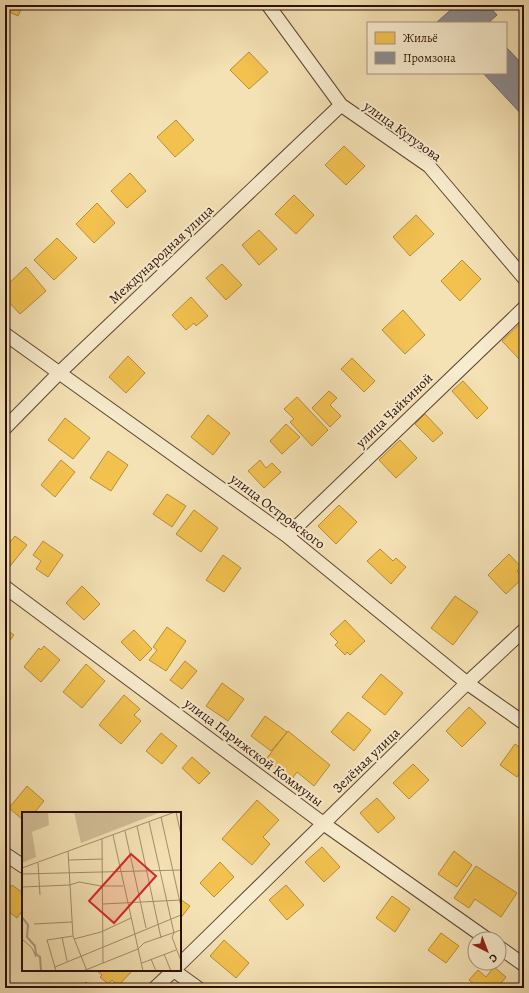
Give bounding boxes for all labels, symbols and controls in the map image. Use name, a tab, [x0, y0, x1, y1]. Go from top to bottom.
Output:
legend	[367, 22, 507, 74]
text: Жильё	[403, 30, 438, 46]
text: Промзона	[403, 50, 456, 66]
street label: улица Кутузова	[359, 96, 446, 166]
street label: Международная улица	[105, 200, 218, 308]
street label: улица Чайкиной	[351, 369, 437, 453]
street label: улица Островского	[225, 469, 329, 553]
street label: улица Парижской Коммуны	[179, 693, 327, 811]
street label: Зелёная улица	[329, 723, 405, 797]
inset map	[22, 812, 181, 971]
north arrow	[467, 931, 507, 971]
text: С	[486, 950, 501, 966]

